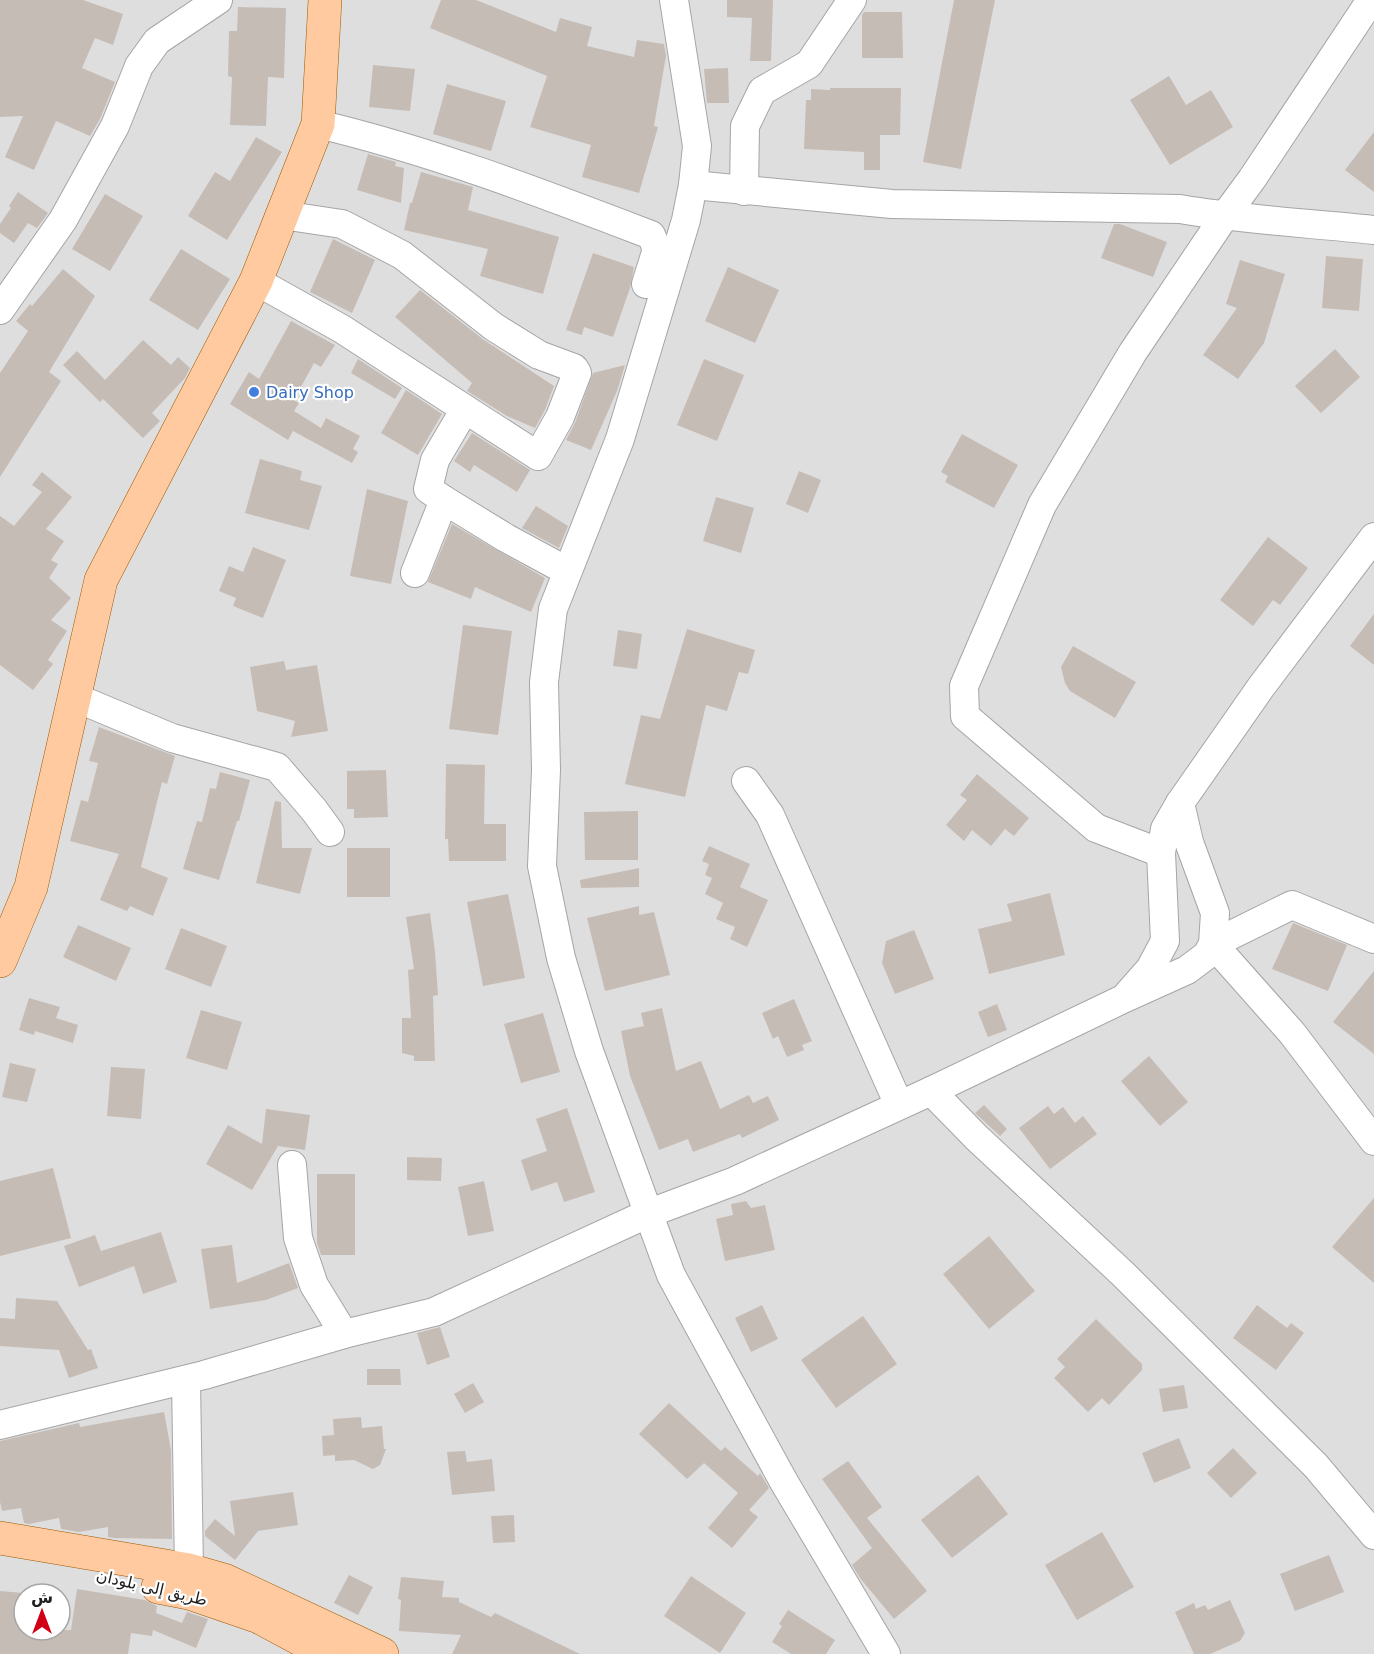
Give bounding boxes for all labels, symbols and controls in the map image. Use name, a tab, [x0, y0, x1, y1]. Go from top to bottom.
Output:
place label: Dairy Shop	[266, 383, 354, 402]
marker: Dairy Shop	[247, 385, 261, 399]
street label: طريق إلى بلودان	[94, 1565, 209, 1610]
north arrow	[12, 1582, 72, 1642]
text: ش	[31, 1588, 53, 1607]

